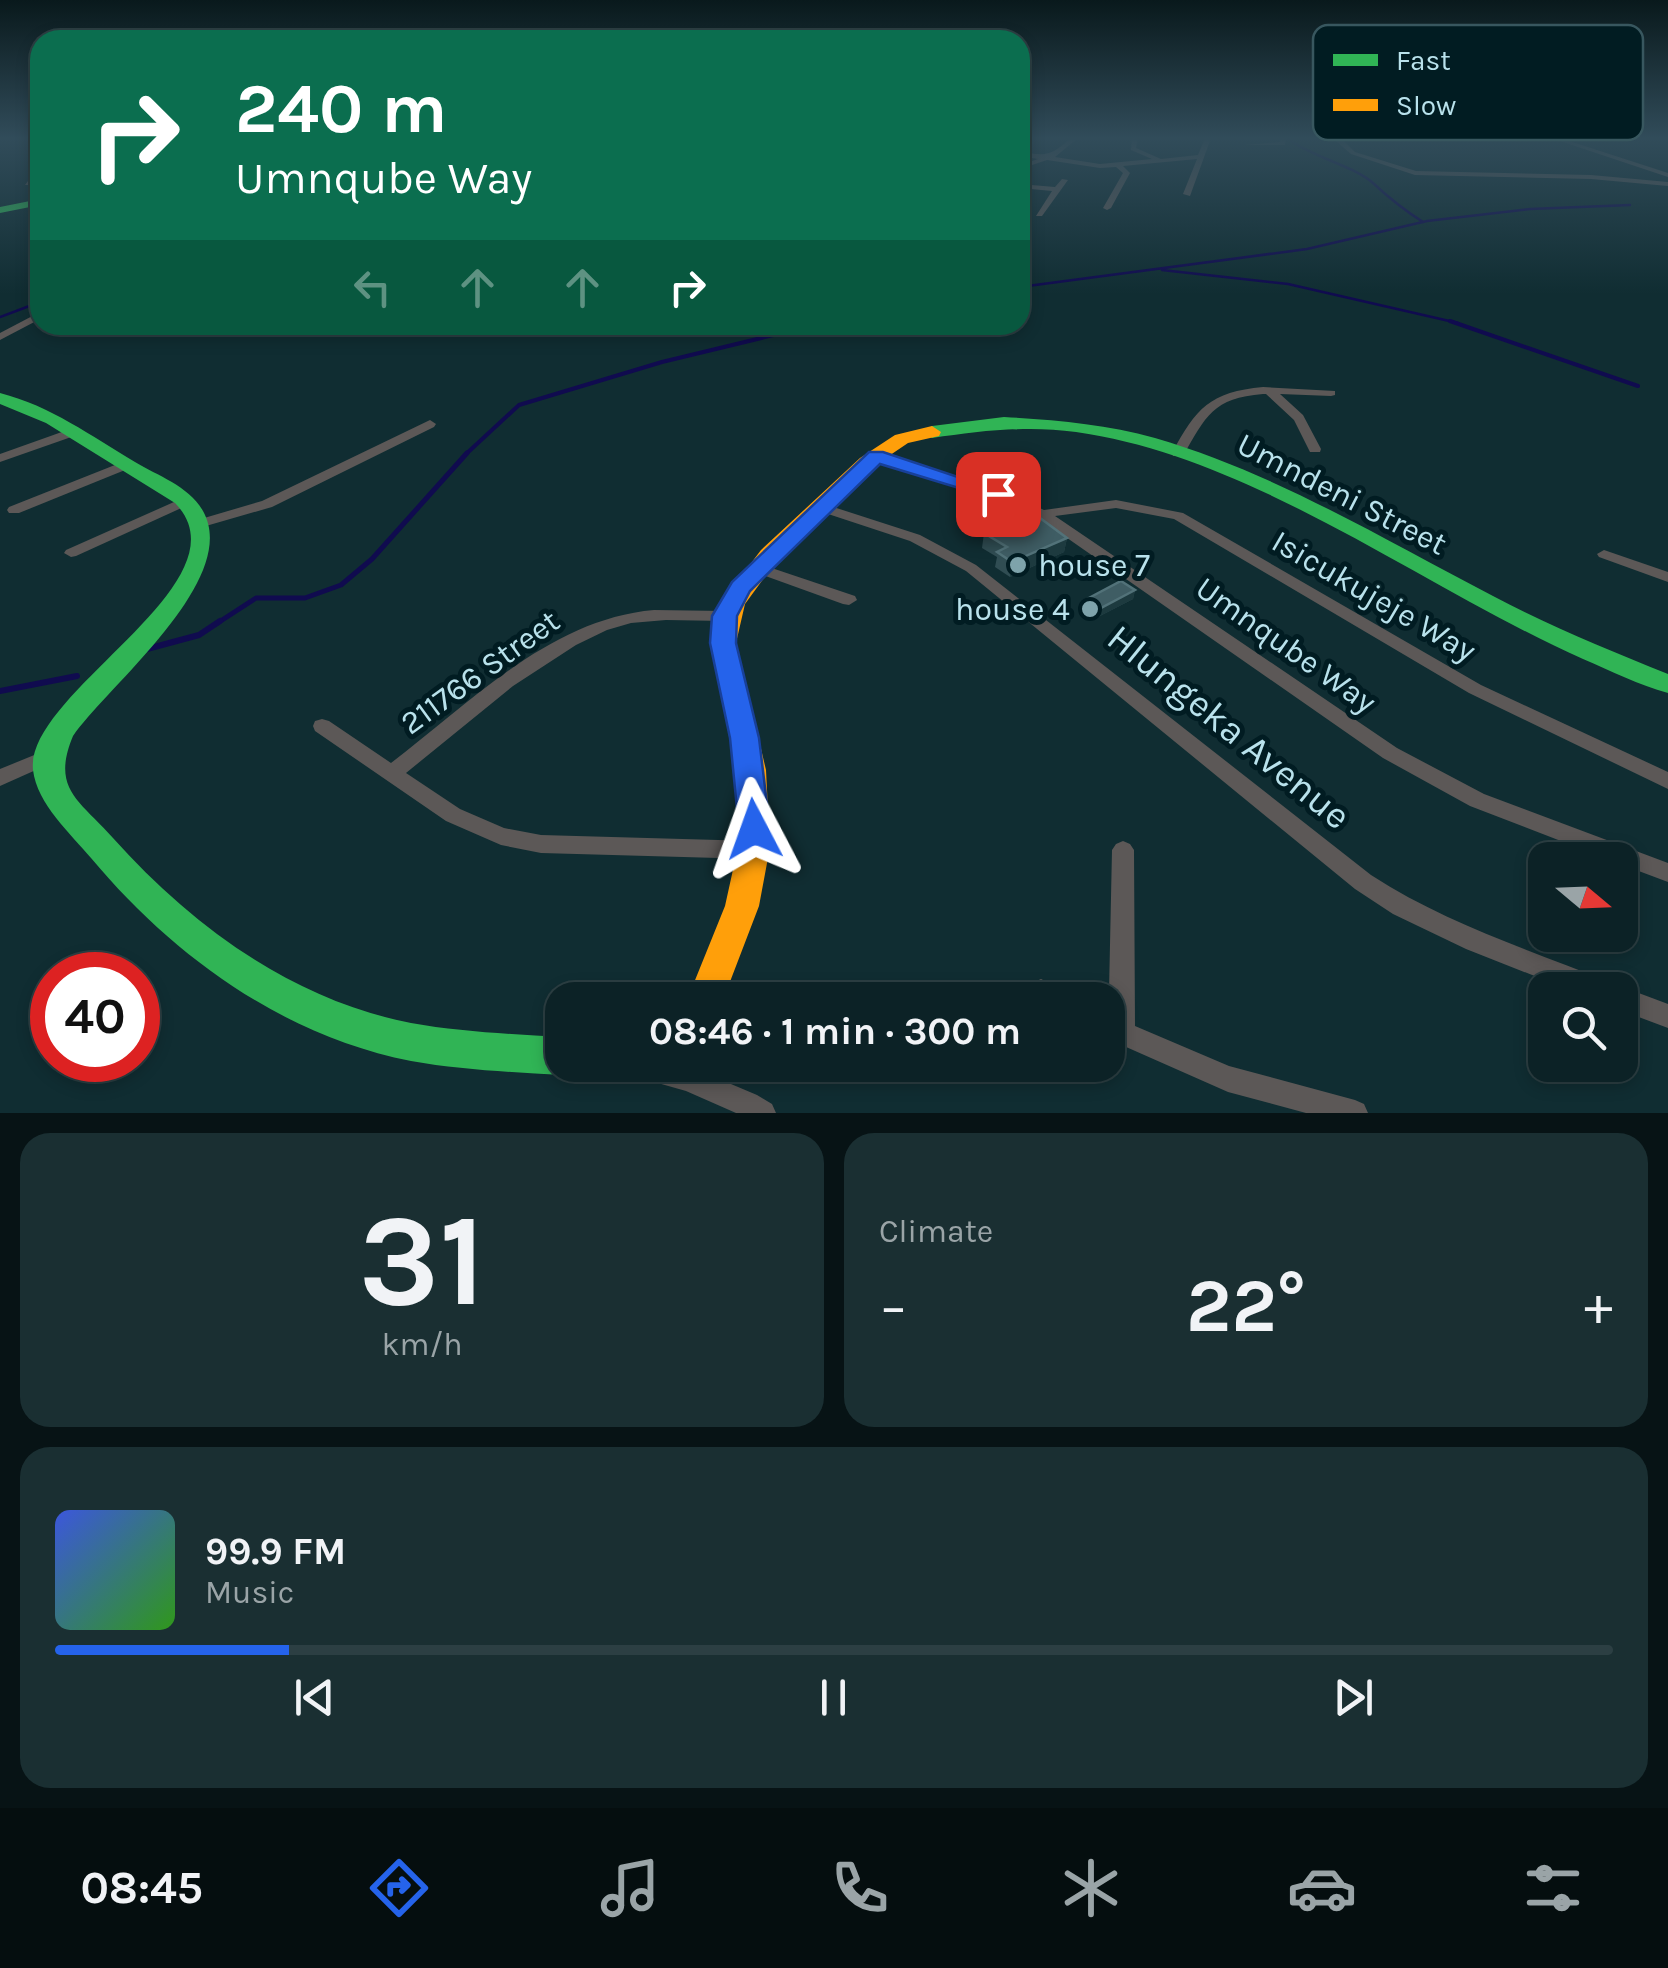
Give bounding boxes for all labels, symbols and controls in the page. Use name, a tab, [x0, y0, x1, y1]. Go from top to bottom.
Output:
legend	[1313, 25, 1643, 140]
text: Fast	[1396, 44, 1451, 77]
text: 240 m	[235, 68, 447, 150]
icon: right	[70, 70, 200, 200]
text: Slow	[1396, 89, 1456, 122]
text: Umnqube Way	[235, 152, 532, 204]
icon: left	[345, 260, 400, 315]
icon: ahead	[450, 260, 505, 315]
icon: ahead	[555, 260, 610, 315]
icon: right	[660, 260, 715, 315]
street label: Umndeni Street	[1231, 425, 1453, 563]
pin	[956, 452, 1041, 537]
icon: arrive	[971, 467, 1026, 522]
street label: Isicukujeje Way	[1265, 523, 1483, 669]
place label: house 7	[1038, 547, 1150, 584]
marker: house 7	[1007, 554, 1029, 576]
street label: Umnqube Way	[1189, 569, 1383, 721]
place label: house 4	[955, 591, 1070, 628]
marker: house 4	[1079, 598, 1101, 620]
street label: 211766 Street	[394, 602, 566, 742]
street label: Hlungeka Avenue	[1099, 615, 1359, 839]
position arrow	[702, 777, 806, 881]
north arrow	[1528, 842, 1638, 952]
map controls	[1528, 842, 1638, 1082]
speed limit sign: 40	[30, 952, 160, 1082]
button: search	[1528, 972, 1638, 1082]
text: 08:46 · 1 min · 300 m	[649, 1009, 1021, 1054]
text: 31	[358, 1185, 486, 1337]
text: Climate	[879, 1213, 993, 1250]
text: 22°	[1186, 1262, 1306, 1350]
text: −	[879, 1274, 908, 1338]
text: +	[1584, 1274, 1613, 1338]
text: km/h	[381, 1326, 463, 1363]
text: 99.9 FM	[205, 1529, 346, 1574]
text: Music	[205, 1574, 294, 1611]
icon: previous	[287, 1670, 342, 1725]
icon: pause	[806, 1670, 861, 1725]
icon: next	[1326, 1670, 1381, 1725]
icon: directions	[364, 1853, 434, 1923]
icon: music	[595, 1853, 665, 1923]
icon: phone	[825, 1853, 895, 1923]
icon: climate	[1056, 1853, 1126, 1923]
icon: car	[1287, 1853, 1357, 1923]
icon: filters	[1518, 1853, 1588, 1923]
text: 08:45	[80, 1862, 203, 1914]

